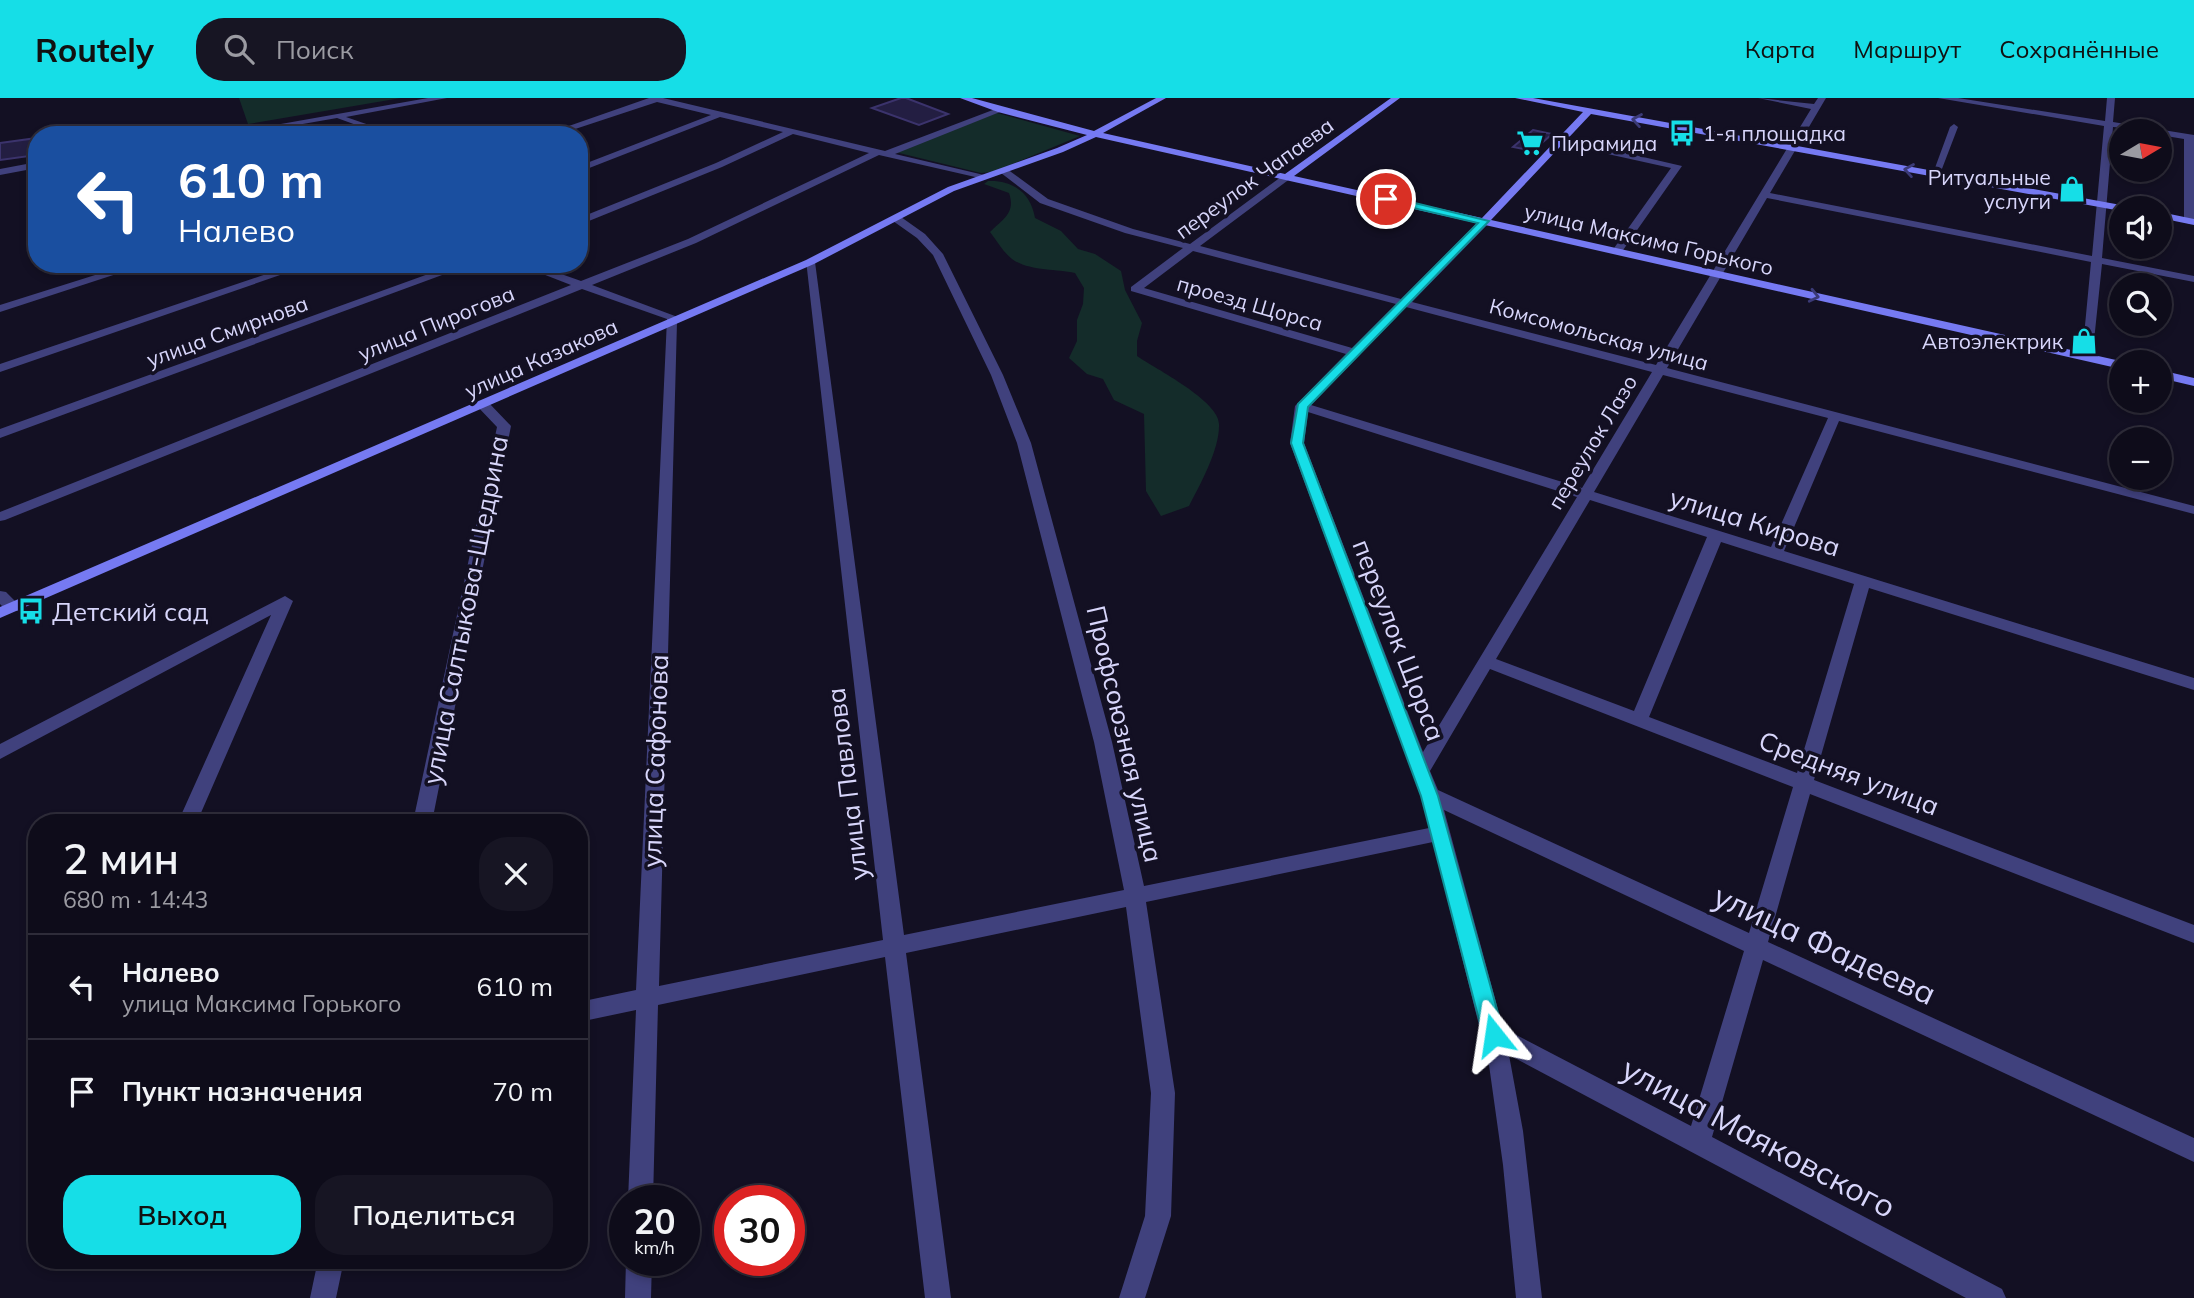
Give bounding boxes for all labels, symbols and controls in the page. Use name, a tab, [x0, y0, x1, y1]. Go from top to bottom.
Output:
search box	[196, 18, 686, 81]
text: Routely	[35, 29, 154, 70]
icon: search	[220, 30, 258, 68]
text: Поиск	[276, 33, 354, 66]
text: Карта	[1745, 34, 1815, 64]
text: Маршрут	[1853, 34, 1961, 64]
text: Сохранённые	[1999, 34, 2159, 64]
street label: переулок Чапаева	[1170, 112, 1338, 244]
one-way arrow	[1631, 113, 1643, 128]
bus stop icon: 1-я площадка	[1667, 118, 1697, 148]
north arrow	[2109, 119, 2172, 182]
map controls	[2109, 119, 2172, 490]
place label: 1-я площадка	[1703, 120, 1846, 146]
supermarket icon: Пирамида	[1515, 128, 1545, 158]
place label: Пирамида	[1551, 130, 1657, 156]
text: 610 m	[178, 149, 324, 210]
icon: left	[63, 154, 154, 245]
one-way arrow	[1903, 163, 1915, 178]
place label: Ритуальные услуги	[1928, 164, 2051, 214]
pin	[1356, 169, 1416, 229]
shop icon: Ритуальные услуги	[2057, 174, 2087, 204]
icon: arrive	[1367, 180, 1405, 218]
button: sound	[2109, 196, 2172, 259]
street label: улица Максима Горького	[1522, 198, 1776, 280]
text: Налево	[178, 210, 295, 250]
street label: проезд Щорса	[1174, 270, 1326, 336]
button: search	[2109, 273, 2172, 336]
street label: улица Пирогова	[354, 280, 518, 366]
one-way arrow	[1808, 287, 1820, 302]
street label: улица Смирнова	[143, 290, 311, 372]
street label: Комсомольская улица	[1487, 292, 1711, 376]
street label: улица Казакова	[460, 313, 622, 403]
shop icon: Автоэлектрик	[2069, 326, 2099, 356]
place label: Автоэлектрик	[1922, 328, 2064, 354]
button: +	[2109, 350, 2172, 413]
street label: переулок Лазо	[1542, 370, 1642, 514]
button: −	[2109, 427, 2172, 490]
street label: улица Салтыкова-Щедрина	[415, 433, 515, 787]
street label: улица Кирова	[1666, 480, 1844, 564]
street label: переулок Щорса	[1345, 534, 1453, 746]
place label: Детский сад	[52, 595, 209, 628]
bus stop icon: Детский сад	[16, 596, 46, 626]
street label: Профсоюзная улица	[1079, 603, 1171, 865]
street label: улица Сафонова	[635, 654, 675, 868]
street label: улица Павлова	[819, 686, 875, 882]
street label: Средняя улица	[1754, 723, 1944, 823]
text: 2 мин	[63, 832, 179, 885]
button: close	[479, 837, 553, 911]
street label: улица Фадеева	[1707, 875, 1943, 1013]
text: 680 m · 14:43	[63, 885, 208, 914]
text: Налево	[122, 956, 220, 989]
icon: left	[63, 968, 101, 1006]
text: 610 m	[477, 970, 553, 1003]
text: улица Максима Горького	[122, 989, 401, 1018]
position arrow	[1457, 998, 1531, 1072]
street label: улица Маяковского	[1615, 1048, 1903, 1226]
icon: arrive	[63, 1073, 101, 1111]
text: Пункт назначения	[122, 1075, 363, 1108]
text: 70 m	[492, 1075, 553, 1108]
button: Выход	[63, 1175, 301, 1255]
button: Поделиться	[315, 1175, 553, 1255]
speed limit sign: 30	[714, 1185, 805, 1276]
text: 20	[633, 1199, 676, 1243]
text: km/h	[634, 1236, 675, 1259]

